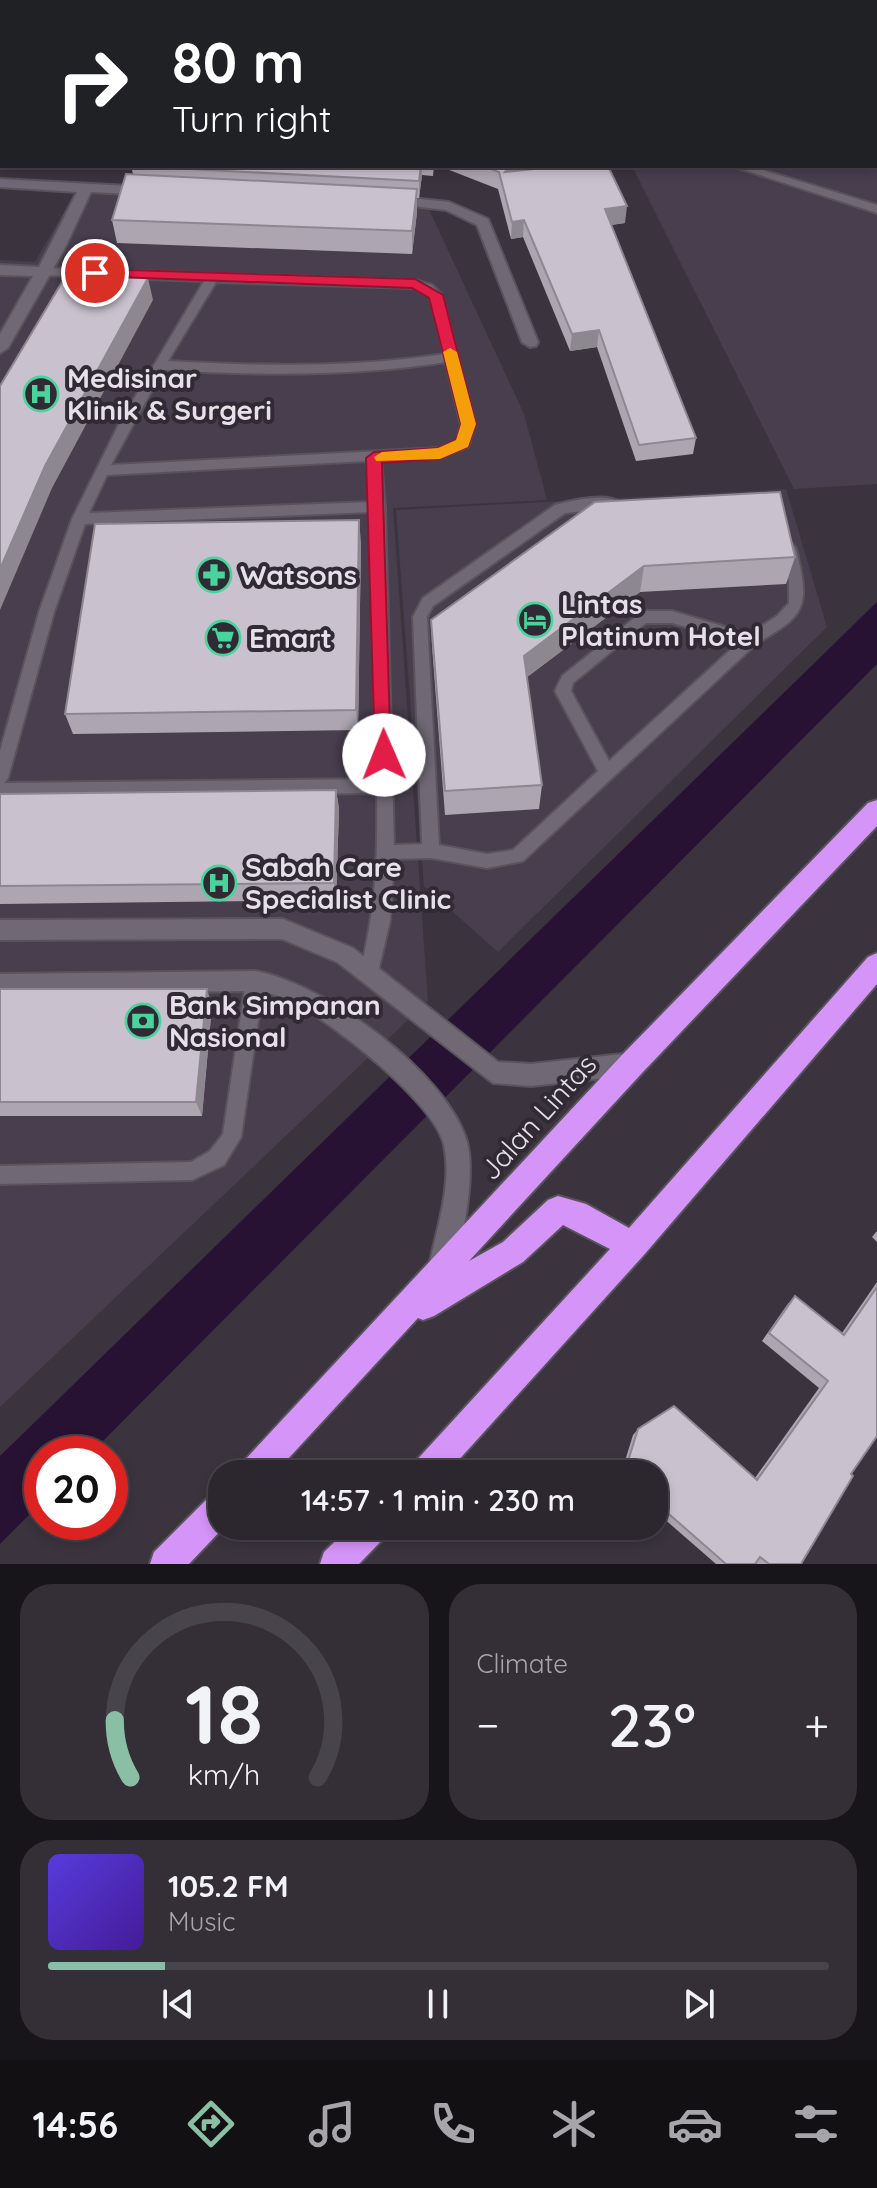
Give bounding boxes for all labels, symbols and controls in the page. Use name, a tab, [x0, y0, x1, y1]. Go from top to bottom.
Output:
text: 80 m	[172, 27, 304, 97]
icon: right	[40, 32, 144, 136]
text: Turn right	[172, 96, 331, 141]
pin	[61, 239, 129, 307]
icon: arrive	[73, 251, 117, 295]
place label: Medisinar Klinik & Surgeri	[67, 360, 272, 427]
hospital icon: Medisinar Klinik & Surgeri	[22, 375, 60, 413]
pharmacy icon: Watsons	[195, 556, 233, 594]
place label: Watsons	[240, 557, 357, 592]
place label: Lintas Platinum Hotel	[561, 586, 761, 653]
hotel icon: Lintas Platinum Hotel	[516, 601, 554, 639]
supermarket icon: Emart	[204, 619, 242, 657]
place label: Emart	[249, 620, 332, 655]
position arrow	[342, 713, 426, 797]
place label: Sabah Care Specialist Clinic	[245, 849, 451, 916]
hospital icon: Sabah Care Specialist Clinic	[200, 864, 238, 902]
place label: Bank Simpanan Nasional	[169, 987, 381, 1054]
bank icon: Bank Simpanan Nasional	[124, 1002, 162, 1040]
street label: Jalan Lintas	[472, 1047, 603, 1187]
speed limit sign: 20	[24, 1436, 128, 1540]
text: 14:57 · 1 min · 230 m	[301, 1481, 575, 1519]
text: Climate	[477, 1647, 568, 1680]
text: 18	[185, 1661, 263, 1765]
text: 23°	[608, 1687, 696, 1762]
text: −	[477, 1697, 499, 1752]
text: +	[804, 1697, 829, 1752]
text: km/h	[188, 1756, 261, 1792]
text: 105.2 FM	[168, 1867, 289, 1905]
text: Music	[168, 1905, 236, 1938]
icon: previous	[156, 1982, 200, 2026]
icon: pause	[416, 1982, 460, 2026]
icon: next	[677, 1982, 721, 2026]
icon: directions	[183, 2096, 239, 2152]
icon: music	[304, 2096, 360, 2152]
icon: phone	[425, 2096, 481, 2152]
icon: climate	[546, 2096, 602, 2152]
icon: car	[667, 2096, 723, 2152]
icon: filters	[788, 2096, 844, 2152]
text: 14:56	[33, 2102, 118, 2147]

